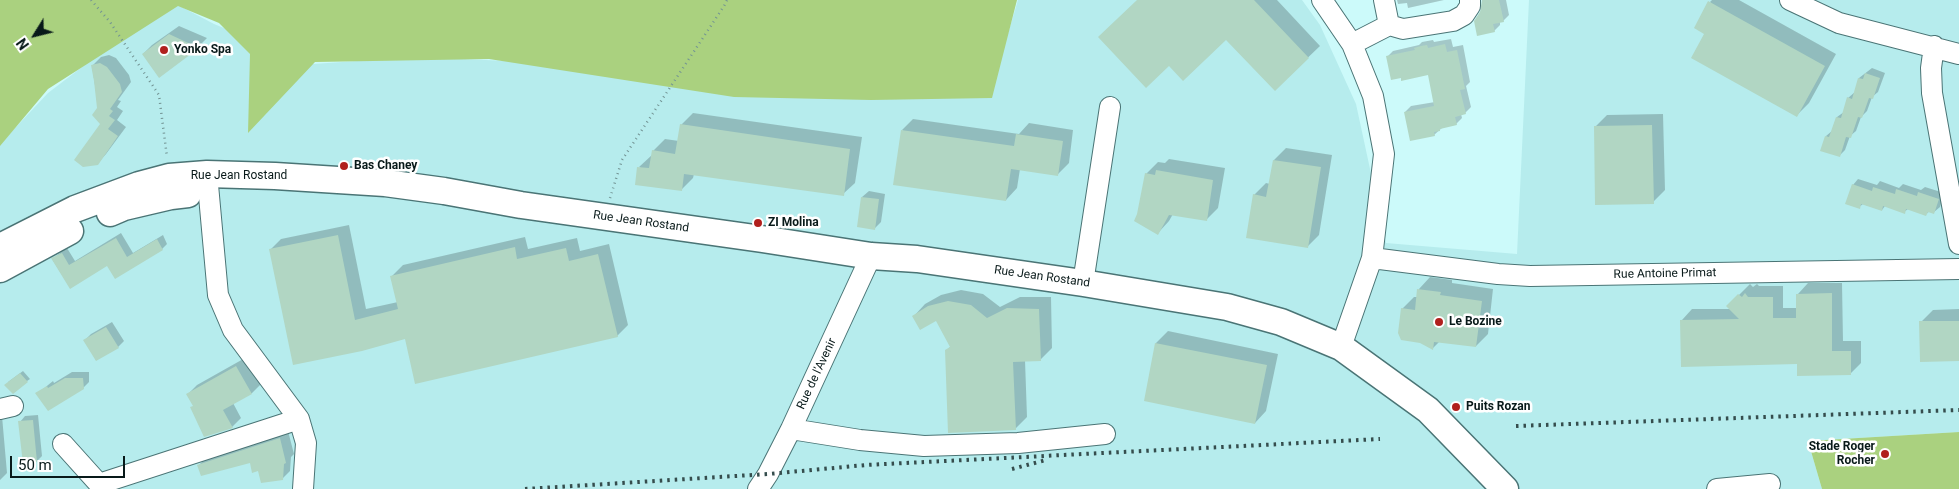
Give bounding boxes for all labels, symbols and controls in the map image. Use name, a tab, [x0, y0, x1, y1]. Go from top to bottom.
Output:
north arrow	[10, 10, 60, 60]
text: N	[13, 35, 32, 53]
place label: Yonko Spa	[174, 43, 231, 57]
marker: Yonko Spa	[158, 44, 170, 56]
place label: Bas Chaney	[354, 159, 417, 173]
marker: Bas Chaney	[338, 160, 350, 172]
street label: Rue Jean Rostand	[191, 169, 287, 183]
street label: Rue Jean Rostand	[592, 208, 690, 236]
place label: ZI Molina	[768, 216, 819, 230]
marker: ZI Molina	[752, 217, 764, 229]
street label: Rue Jean Rostand	[993, 263, 1091, 291]
street label: Rue Antoine Primat	[1613, 266, 1717, 282]
place label: Le Bozine	[1449, 315, 1502, 329]
marker: Le Bozine	[1433, 316, 1445, 328]
street label: Rue de l'Avenir	[794, 336, 840, 412]
place label: Puits Rozan	[1466, 400, 1530, 414]
marker: Puits Rozan	[1450, 401, 1462, 413]
place label: Stade Roger Rocher	[1809, 440, 1875, 468]
scale bar	[12, 446, 128, 478]
marker: Stade Roger Rocher	[1879, 448, 1891, 460]
text: 50 m	[18, 456, 52, 474]

